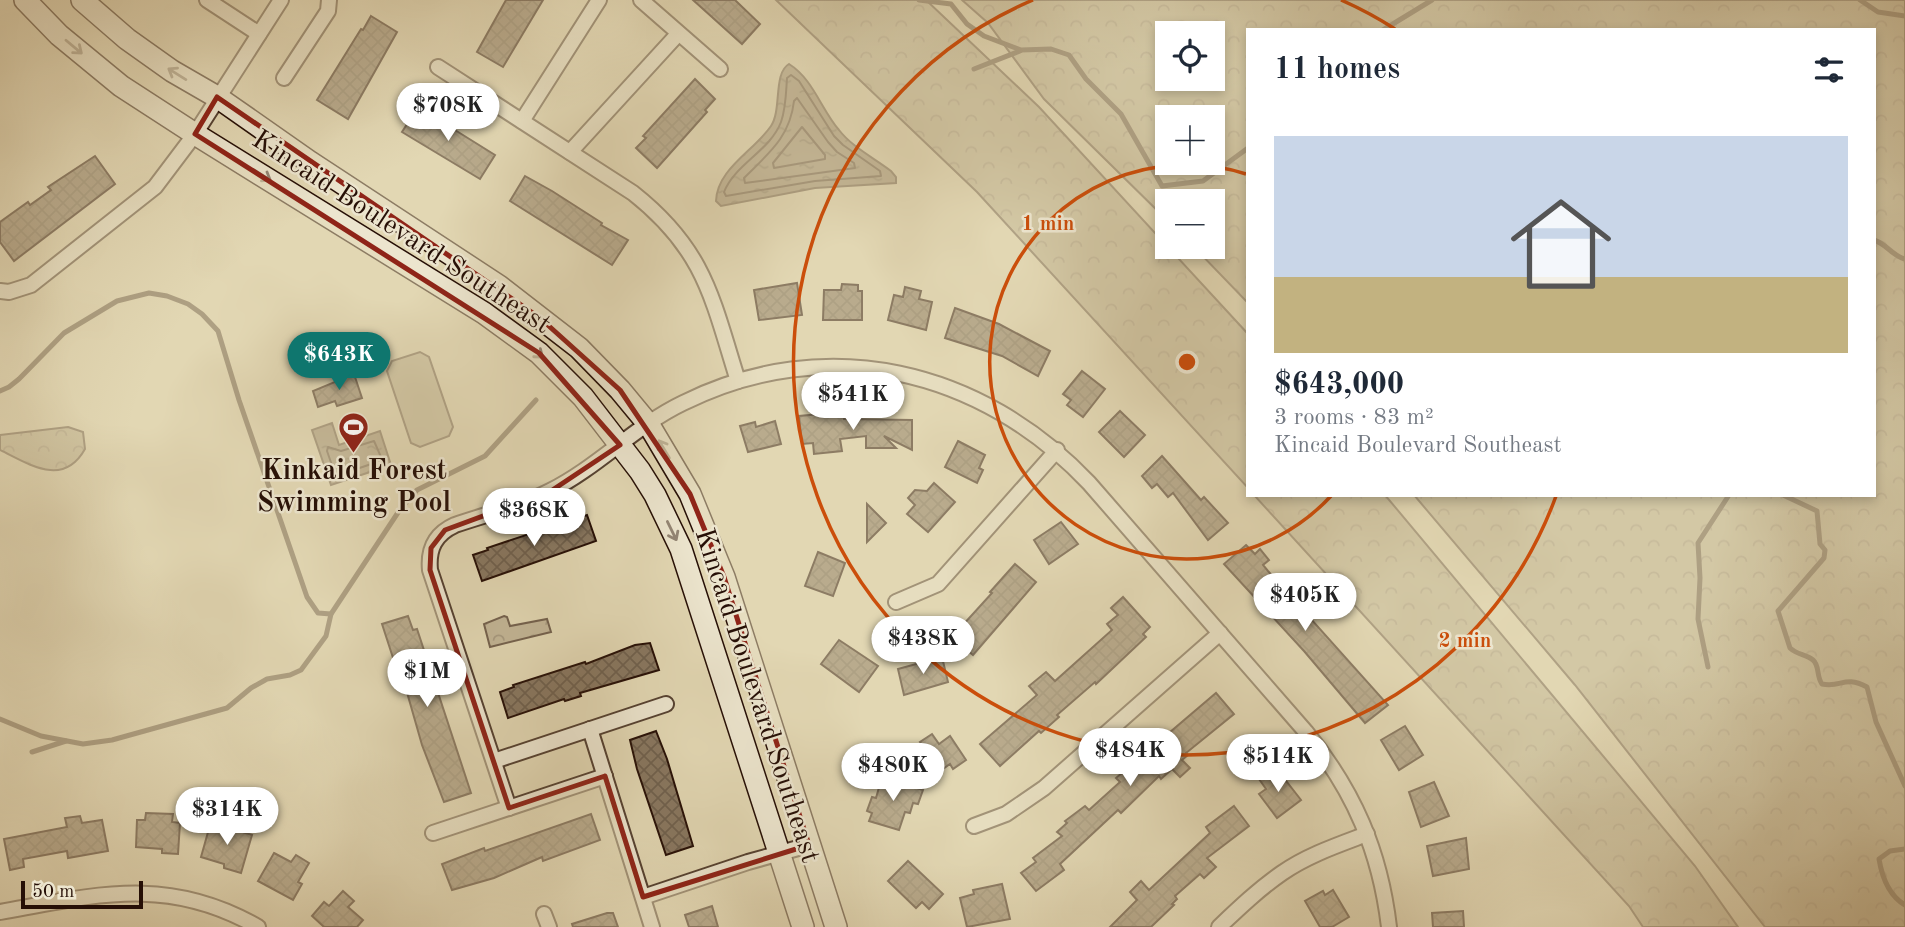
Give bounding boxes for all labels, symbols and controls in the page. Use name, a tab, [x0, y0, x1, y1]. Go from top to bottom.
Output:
map controls	[1155, 21, 1225, 259]
button: locate	[1155, 21, 1225, 91]
one-way arrow	[65, 39, 83, 55]
icon: filters	[1810, 51, 1848, 89]
text: 11 homes	[1274, 55, 1400, 85]
one-way arrow	[167, 66, 187, 80]
pin: $708K	[399, 83, 497, 143]
text: $708K	[412, 94, 484, 117]
button: +	[1155, 105, 1225, 175]
street label: Kincaid Boulevard Southeast	[247, 126, 555, 340]
one-way arrow	[251, 169, 271, 183]
icon: home	[1498, 181, 1624, 307]
button: −	[1155, 189, 1225, 259]
text: 1 min	[1022, 214, 1074, 235]
pin: $643K	[290, 332, 388, 392]
text: $643K	[303, 343, 375, 366]
one-way arrow	[526, 343, 544, 359]
centre of rings	[1175, 350, 1199, 374]
text: $643,000	[1274, 370, 1404, 400]
pin: $541K	[804, 372, 902, 432]
text: $541K	[817, 383, 889, 406]
text: 3 rooms · 83 m²	[1274, 406, 1434, 429]
sports icon: Kinkaid Forest Swimming Pool	[337, 411, 371, 455]
text: Kincaid Boulevard Southeast	[1274, 434, 1562, 457]
one-way arrow	[656, 440, 670, 460]
place label: Kinkaid Forest Swimming Pool	[257, 458, 452, 518]
pin: $368K	[485, 489, 583, 548]
text: $368K	[498, 499, 570, 522]
one-way arrow	[666, 520, 679, 541]
street label: Kincaid Boulevard Southeast	[689, 525, 823, 867]
pin: $405K	[1256, 574, 1354, 633]
text: $405K	[1269, 584, 1341, 607]
pin: $438K	[874, 616, 972, 676]
text: $438K	[887, 627, 959, 650]
text: 2 min	[1439, 631, 1491, 652]
pin: $1M	[393, 650, 461, 709]
text: $1M	[403, 660, 451, 683]
pin: $484K	[1081, 728, 1179, 788]
pin: $514K	[1229, 734, 1327, 794]
text: $484K	[1094, 739, 1166, 762]
pin: $480K	[844, 744, 942, 803]
text: $514K	[1242, 745, 1314, 768]
text: $480K	[857, 754, 929, 777]
pin: $314K	[178, 788, 276, 847]
text: $314K	[191, 798, 263, 821]
scale bar	[21, 878, 144, 910]
text: 50 m	[32, 883, 74, 902]

